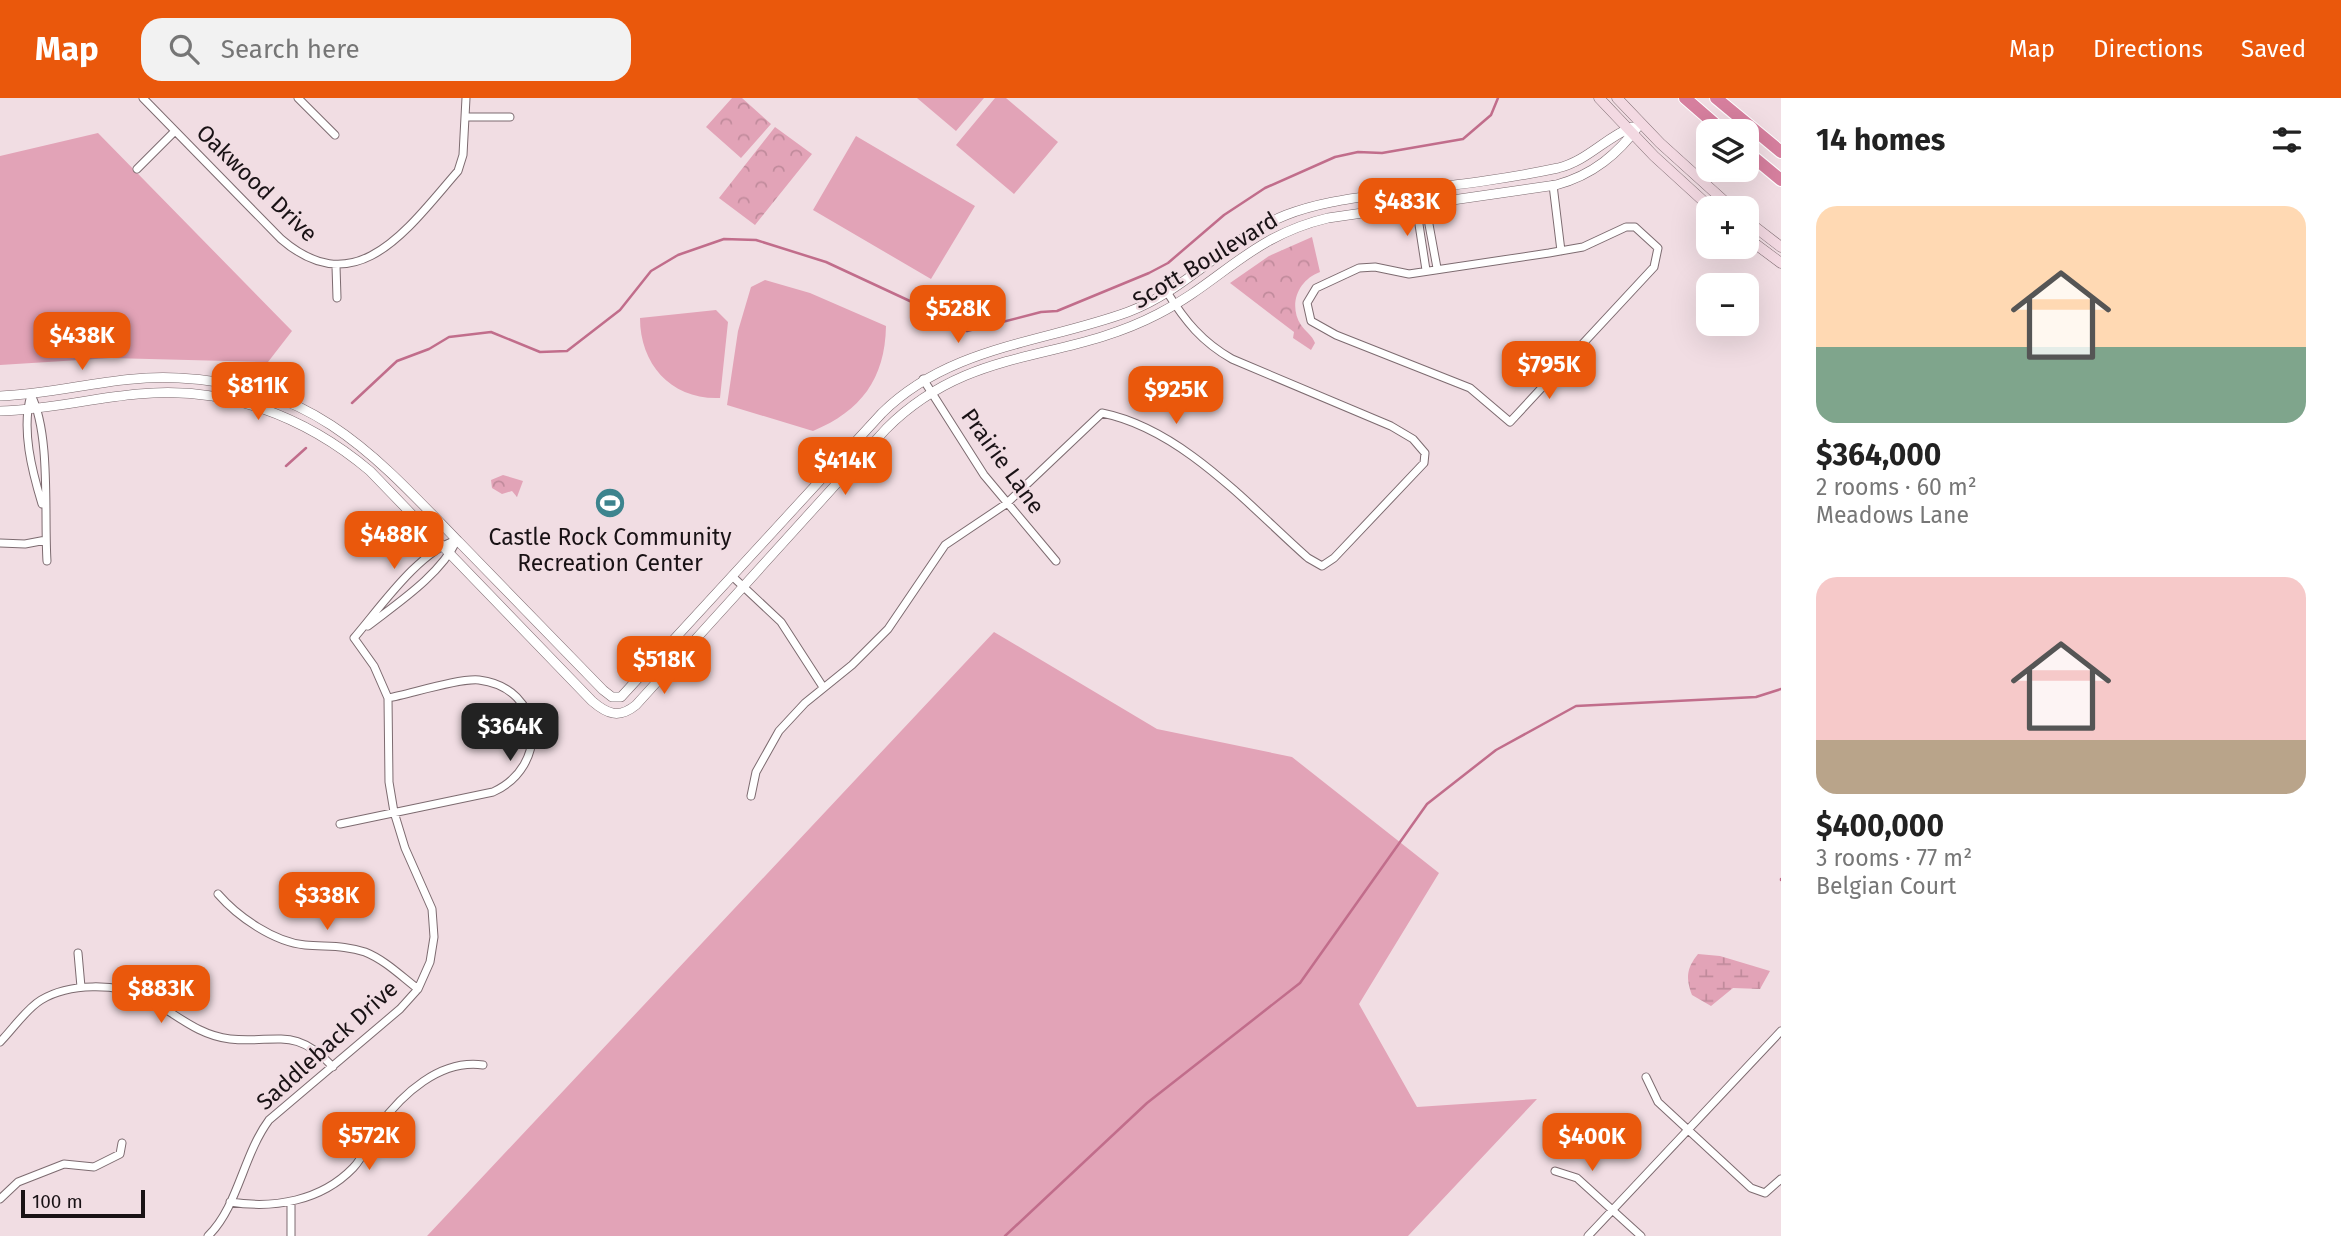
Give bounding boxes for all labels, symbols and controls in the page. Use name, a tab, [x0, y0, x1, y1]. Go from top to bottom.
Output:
search box	[141, 18, 631, 81]
text: Map	[35, 29, 99, 69]
icon: search	[165, 30, 203, 68]
text: Search here	[221, 34, 360, 65]
text: Map	[2009, 35, 2055, 63]
text: Directions	[2093, 35, 2203, 63]
text: Saved	[2241, 35, 2306, 63]
street label: Oakwood Drive	[191, 118, 323, 248]
map controls	[1696, 119, 1759, 336]
button: layers	[1696, 119, 1759, 182]
icon: filters	[2268, 121, 2306, 159]
text: 14 homes	[1816, 122, 1945, 158]
pin: $483K	[1358, 178, 1456, 238]
text: $483K	[1374, 187, 1440, 215]
button: +	[1696, 196, 1759, 259]
street label: Scott Boulevard	[1127, 206, 1283, 314]
icon: home	[1998, 252, 2124, 378]
button: −	[1696, 273, 1759, 336]
pin: $528K	[909, 286, 1007, 345]
text: $528K	[926, 294, 990, 322]
pin: $438K	[33, 313, 131, 372]
text: $438K	[49, 321, 115, 349]
pin: $795K	[1500, 342, 1598, 401]
text: $795K	[1518, 350, 1580, 378]
pin: $811K	[209, 362, 307, 422]
pin: $925K	[1127, 366, 1225, 426]
text: $811K	[228, 371, 288, 399]
text: $925K	[1144, 375, 1208, 403]
street label: Prairie Lane	[955, 403, 1051, 519]
text: $364,000	[1816, 437, 1941, 473]
pin: $414K	[796, 438, 894, 497]
text: $414K	[814, 446, 876, 474]
text: 2 rooms · 60 m²	[1816, 473, 1977, 501]
sports icon: Castle Rock Community Recreation Center	[593, 486, 627, 520]
text: Meadows Lane	[1816, 501, 1969, 529]
pin: $488K	[345, 512, 443, 571]
text: $488K	[361, 520, 427, 548]
place label: Castle Rock Community Recreation Center	[489, 523, 732, 577]
icon: home	[1998, 623, 2124, 749]
pin: $518K	[615, 636, 713, 696]
text: $518K	[633, 645, 695, 673]
pin: $364K	[461, 704, 559, 763]
text: $364K	[477, 712, 543, 740]
text: $400,000	[1816, 808, 1944, 844]
text: 3 rooms · 77 m²	[1816, 844, 1972, 872]
pin: $338K	[278, 872, 376, 932]
text: Belgian Court	[1816, 872, 1956, 900]
text: $338K	[295, 881, 359, 909]
pin: $883K	[112, 965, 210, 1025]
text: $883K	[128, 974, 194, 1002]
street label: Saddleback Drive	[251, 974, 403, 1116]
pin: $572K	[320, 1112, 418, 1172]
pin: $400K	[1543, 1114, 1641, 1173]
text: $572K	[338, 1121, 400, 1149]
text: $400K	[1558, 1122, 1626, 1150]
scale bar	[21, 1187, 145, 1219]
text: 100 m	[32, 1190, 83, 1213]

